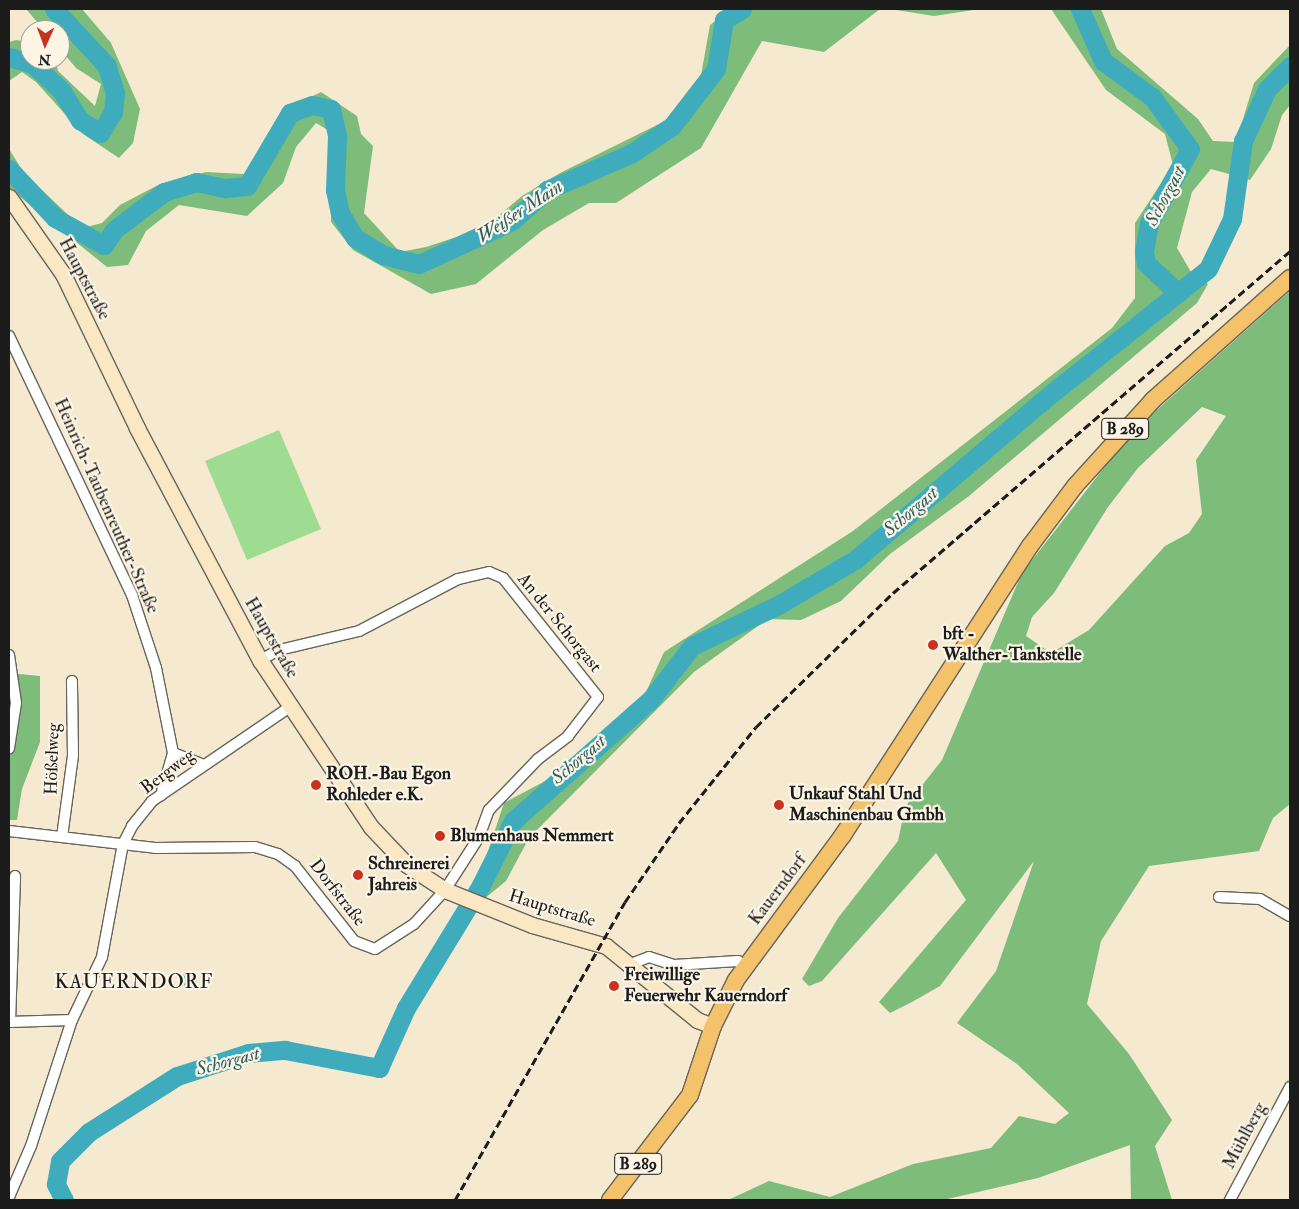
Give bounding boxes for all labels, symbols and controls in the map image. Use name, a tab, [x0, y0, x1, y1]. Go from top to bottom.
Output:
north arrow	[20, 20, 70, 70]
text: N	[38, 51, 51, 68]
water label: Schorgast	[1141, 162, 1191, 230]
water label: Weißer Main	[473, 176, 567, 248]
street label: Hauptstraße	[53, 234, 115, 324]
street label: Heinrich-Taubenreuther-Straße	[49, 395, 163, 617]
road number: B 289	[1100, 416, 1150, 442]
water label: Schorgast	[879, 482, 943, 542]
street label: An der Schorgast	[512, 569, 606, 677]
street label: Hauptstraße	[239, 594, 303, 682]
place label: bft - Walther-Tankstelle	[943, 624, 1081, 666]
marker: bft - Walther-Tankstelle	[927, 639, 939, 651]
street label: Hößelweg	[41, 723, 65, 795]
water label: Schorgast	[547, 730, 611, 790]
street label: Bergweg	[137, 745, 199, 799]
place label: ROH.-Bau Egon Rohleder e.K.	[326, 764, 451, 806]
marker: ROH.-Bau Egon Rohleder e.K.	[310, 779, 322, 791]
place label: Unkauf Stahl Und Maschinenbau Gmbh	[789, 784, 944, 826]
marker: Unkauf Stahl Und Maschinenbau Gmbh	[773, 799, 785, 811]
place label: Blumenhaus Nemmert	[450, 825, 614, 847]
marker: Blumenhaus Nemmert	[434, 830, 446, 842]
street label: Kauerndorf	[744, 850, 812, 930]
place label: Schreinerei Jahreis	[368, 854, 449, 896]
street label: Dorfstraße	[304, 855, 370, 931]
marker: Schreinerei Jahreis	[352, 869, 364, 881]
street label: Hauptstraße	[506, 886, 598, 932]
place label: Freiwillige Feuerwehr Kauerndorf	[624, 965, 787, 1008]
district label: KAUERNDORF	[53, 969, 215, 993]
marker: Freiwillige Feuerwehr Kauerndorf	[608, 980, 620, 992]
water label: Schorgast	[194, 1043, 262, 1081]
street label: Mühlberg	[1219, 1099, 1271, 1173]
road number: B 289	[613, 1150, 663, 1178]

